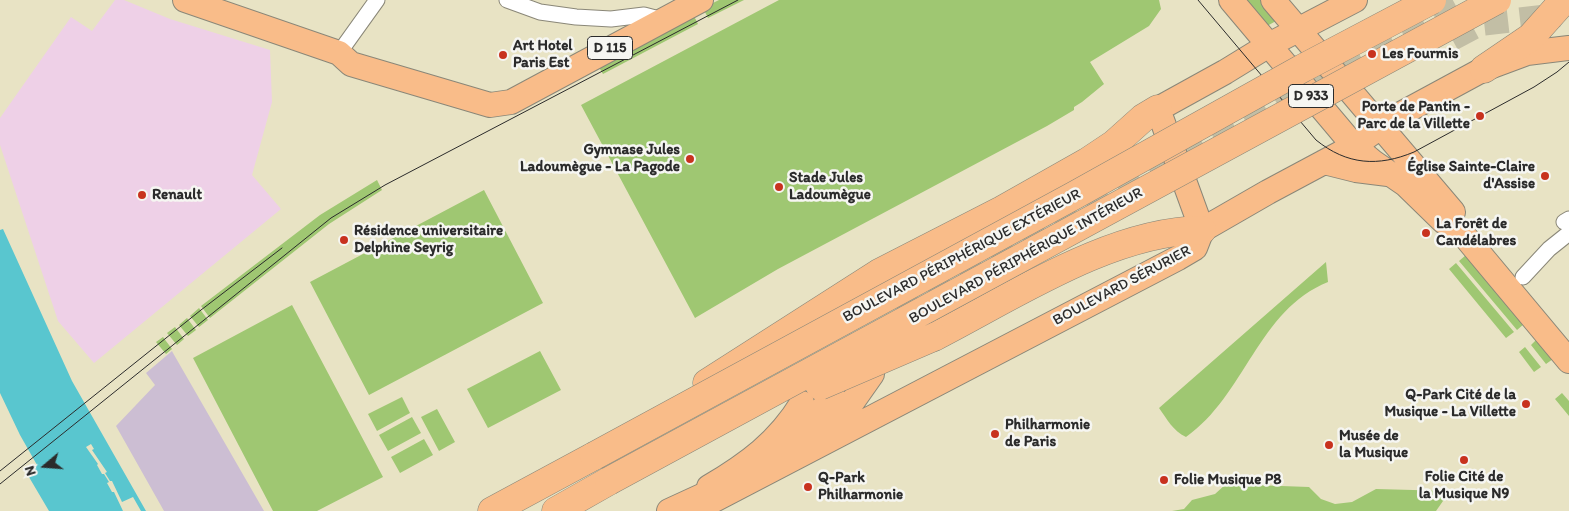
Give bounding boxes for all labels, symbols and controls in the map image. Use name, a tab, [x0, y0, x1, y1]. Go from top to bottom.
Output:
road number: D 115	[588, 36, 632, 59]
place label: Art Hotel Paris Est	[513, 37, 573, 72]
place label: Les Fourmis	[1382, 45, 1458, 63]
marker: Les Fourmis	[1366, 48, 1378, 60]
marker: Art Hotel Paris Est	[497, 49, 509, 61]
road number: D 933	[1288, 84, 1334, 108]
place label: Porte de Pantin - Parc de la Villette	[1358, 98, 1470, 133]
marker: Porte de Pantin - Parc de la Villette	[1474, 110, 1486, 122]
place label: Gymnase Jules Ladoumègue - La Pagode	[520, 141, 680, 176]
marker: Gymnase Jules Ladoumègue - La Pagode	[684, 153, 696, 165]
place label: Église Sainte-Claire d'Assise	[1408, 158, 1535, 193]
place label: Stade Jules Ladoumègue	[789, 169, 871, 204]
marker: Église Sainte-Claire d'Assise	[1539, 170, 1551, 182]
marker: Stade Jules Ladoumègue	[773, 181, 785, 193]
street label: BOULEVARD PÉRIPHÉRIQUE INTÉRIEUR	[906, 184, 1146, 328]
street label: BOULEVARD PÉRIPHÉRIQUE EXTÉRIEUR	[840, 185, 1084, 327]
place label: Renault	[152, 186, 202, 204]
marker: Renault	[136, 189, 148, 201]
place label: La Forêt de Candélabres	[1436, 215, 1516, 250]
place label: Résidence universitaire Delphine Seyrig	[354, 222, 503, 257]
marker: La Forêt de Candélabres	[1420, 227, 1432, 239]
marker: Résidence universitaire Delphine Seyrig	[338, 234, 350, 246]
street label: BOULEVARD SÉRURIER	[1050, 242, 1194, 330]
place label: Q-Park Cité de la Musique - La Villette	[1385, 386, 1516, 421]
marker: Q-Park Cité de la Musique - La Villette	[1520, 398, 1532, 410]
place label: Philharmonie de Paris	[1005, 416, 1090, 451]
place label: Musée de la Musique	[1339, 427, 1408, 462]
marker: Philharmonie de Paris	[989, 428, 1001, 440]
marker: Musée de la Musique	[1323, 439, 1335, 451]
north arrow	[20, 441, 70, 491]
marker: Folie Cité de la Musique N9	[1458, 454, 1470, 466]
text: N	[21, 464, 40, 478]
place label: Folie Cité de la Musique N9	[1419, 468, 1509, 503]
place label: Q-Park Philharmonie	[818, 469, 903, 504]
place label: Folie Musique P8	[1174, 471, 1282, 489]
marker: Folie Musique P8	[1158, 474, 1170, 486]
marker: Q-Park Philharmonie	[802, 481, 814, 493]

